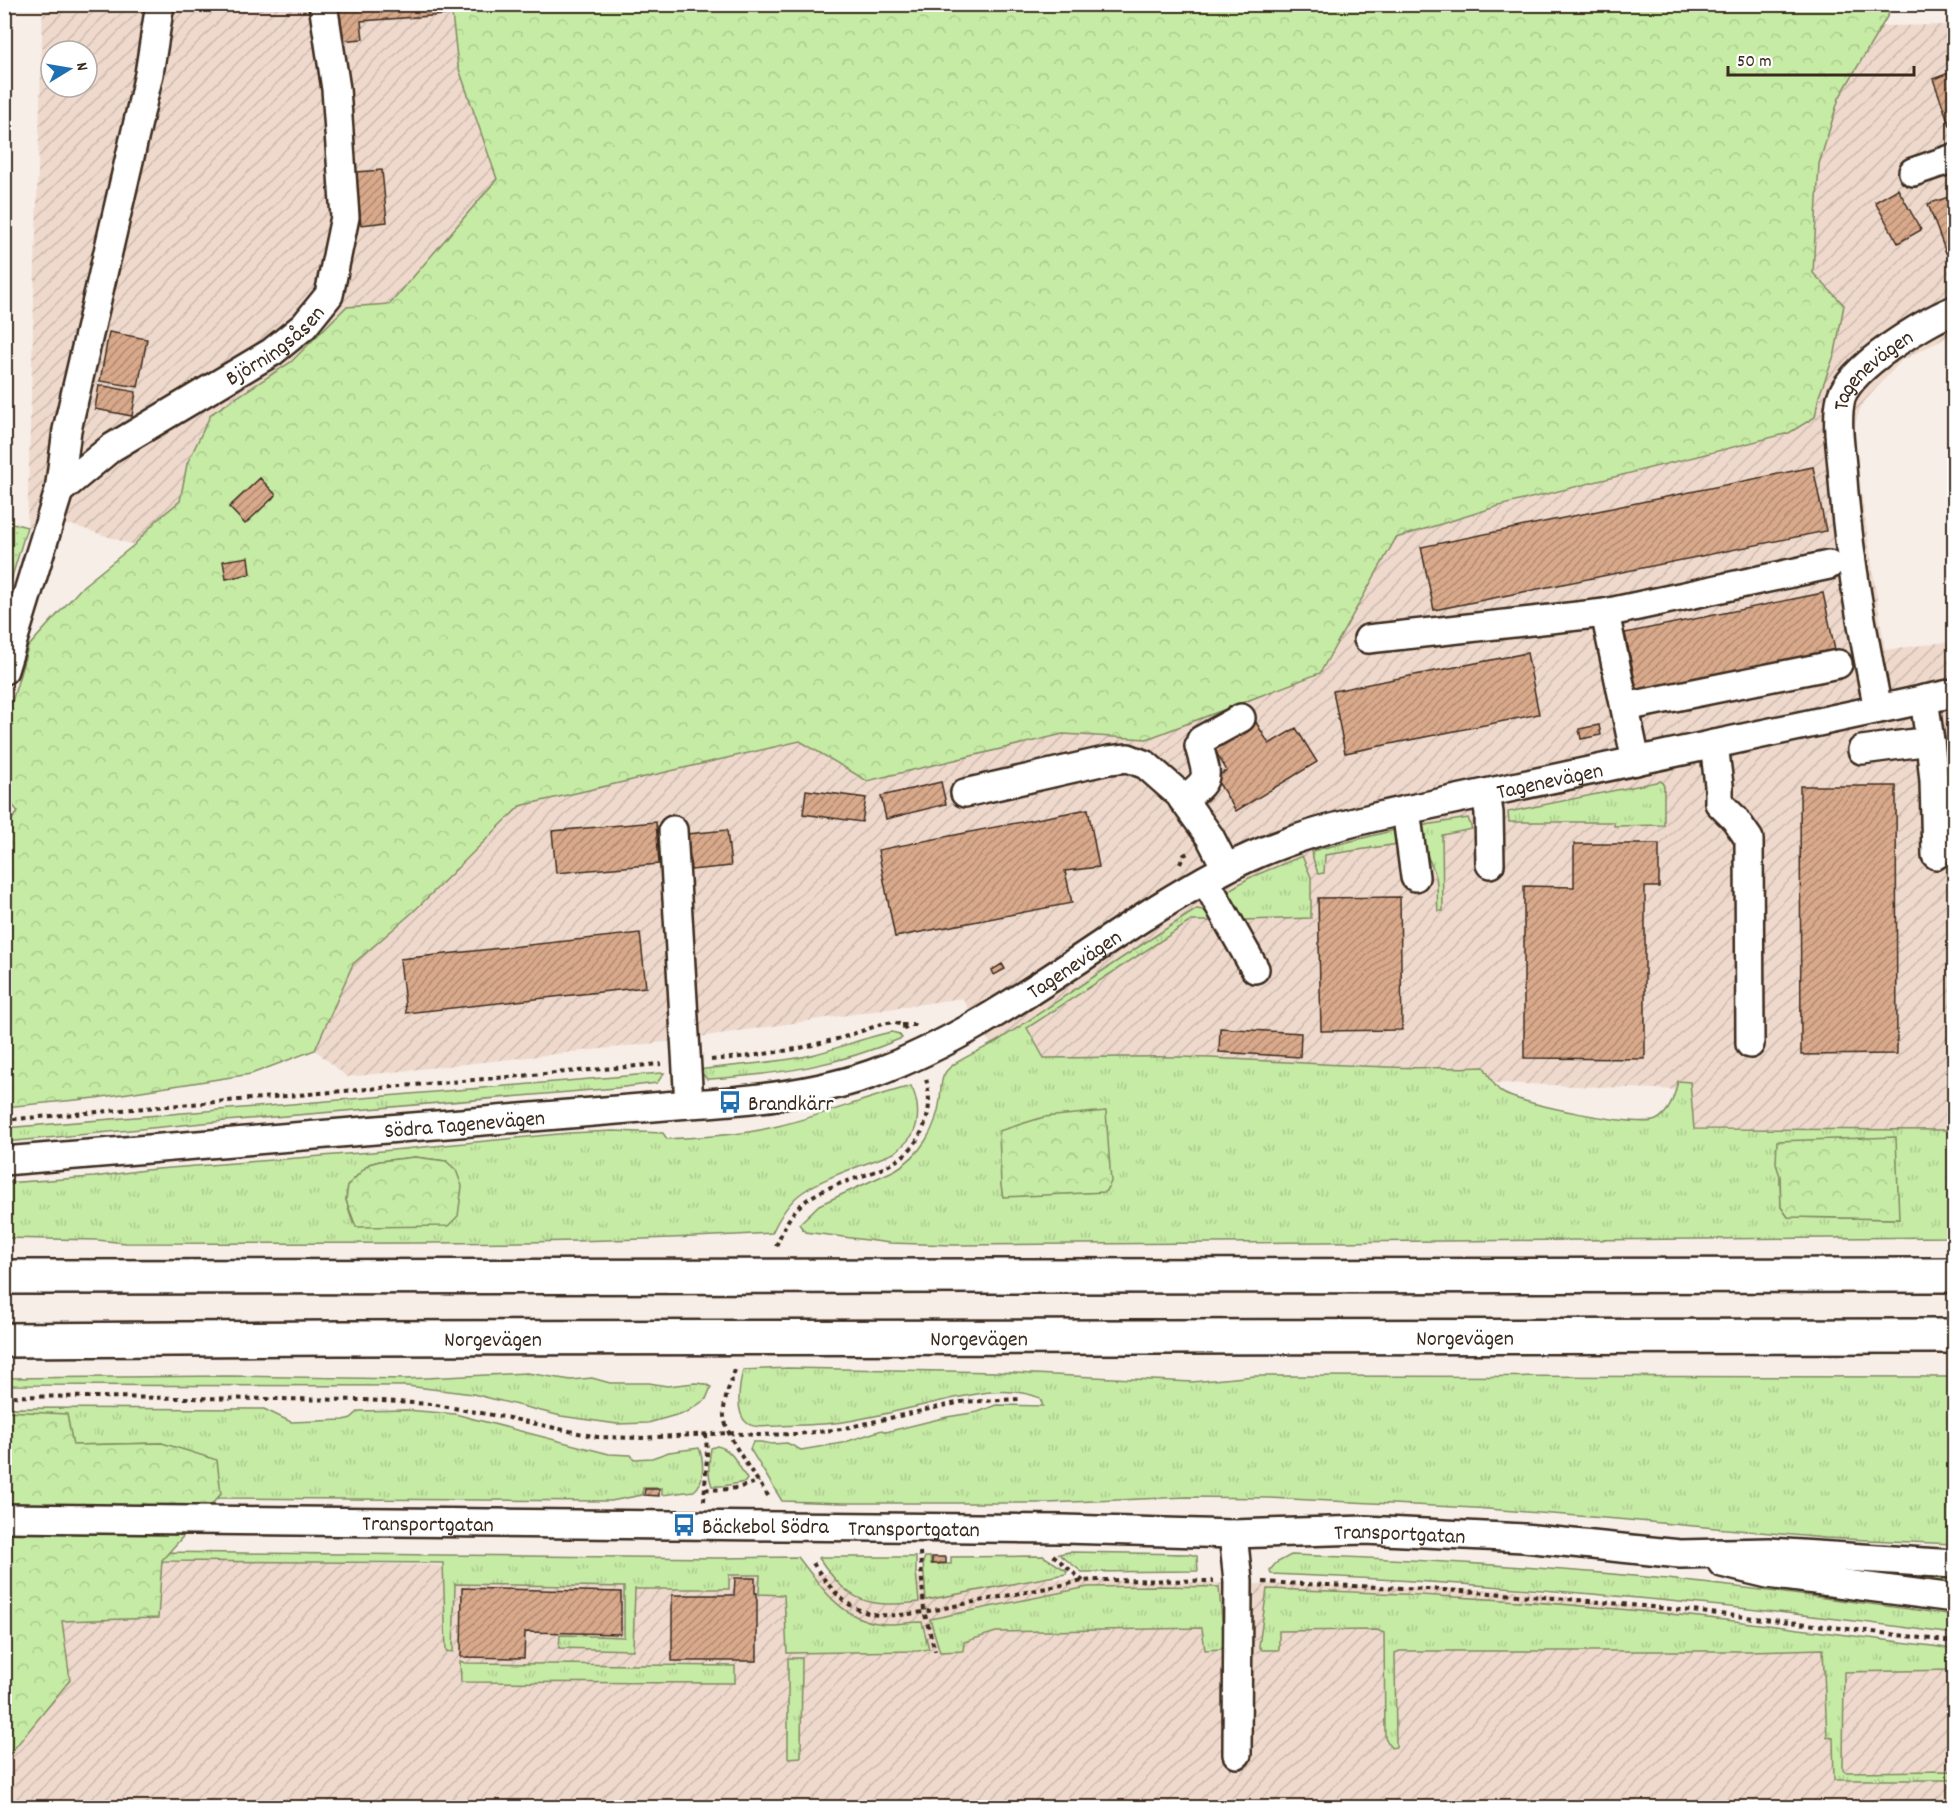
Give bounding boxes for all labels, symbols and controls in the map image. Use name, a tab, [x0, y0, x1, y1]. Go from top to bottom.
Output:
north arrow	[39, 39, 99, 99]
scale bar	[1728, 39, 1914, 77]
text: 50 m	[1737, 50, 1772, 75]
text: N	[69, 61, 93, 73]
street label: Björningsåsen	[221, 300, 334, 395]
street label: Tagenevägen	[1827, 323, 1920, 413]
street label: Tagenevägen	[1494, 756, 1606, 809]
street label: Tagenevägen	[1022, 923, 1129, 1009]
bus stop icon: Brandkärr	[717, 1089, 743, 1115]
place label: Brandkärr	[748, 1090, 835, 1121]
street label: Södra Tagenevägen	[383, 1104, 546, 1148]
street label: Norgevägen	[930, 1325, 1028, 1356]
street label: Norgevägen	[1416, 1325, 1514, 1356]
street label: Norgevägen	[444, 1326, 542, 1357]
street label: Transportgatan	[362, 1510, 494, 1542]
bus stop icon: Bäckebol Södra	[671, 1512, 697, 1538]
place label: Bäckebol Södra	[702, 1513, 830, 1544]
street label: Transportgatan	[848, 1515, 980, 1547]
street label: Transportgatan	[1334, 1518, 1466, 1554]

